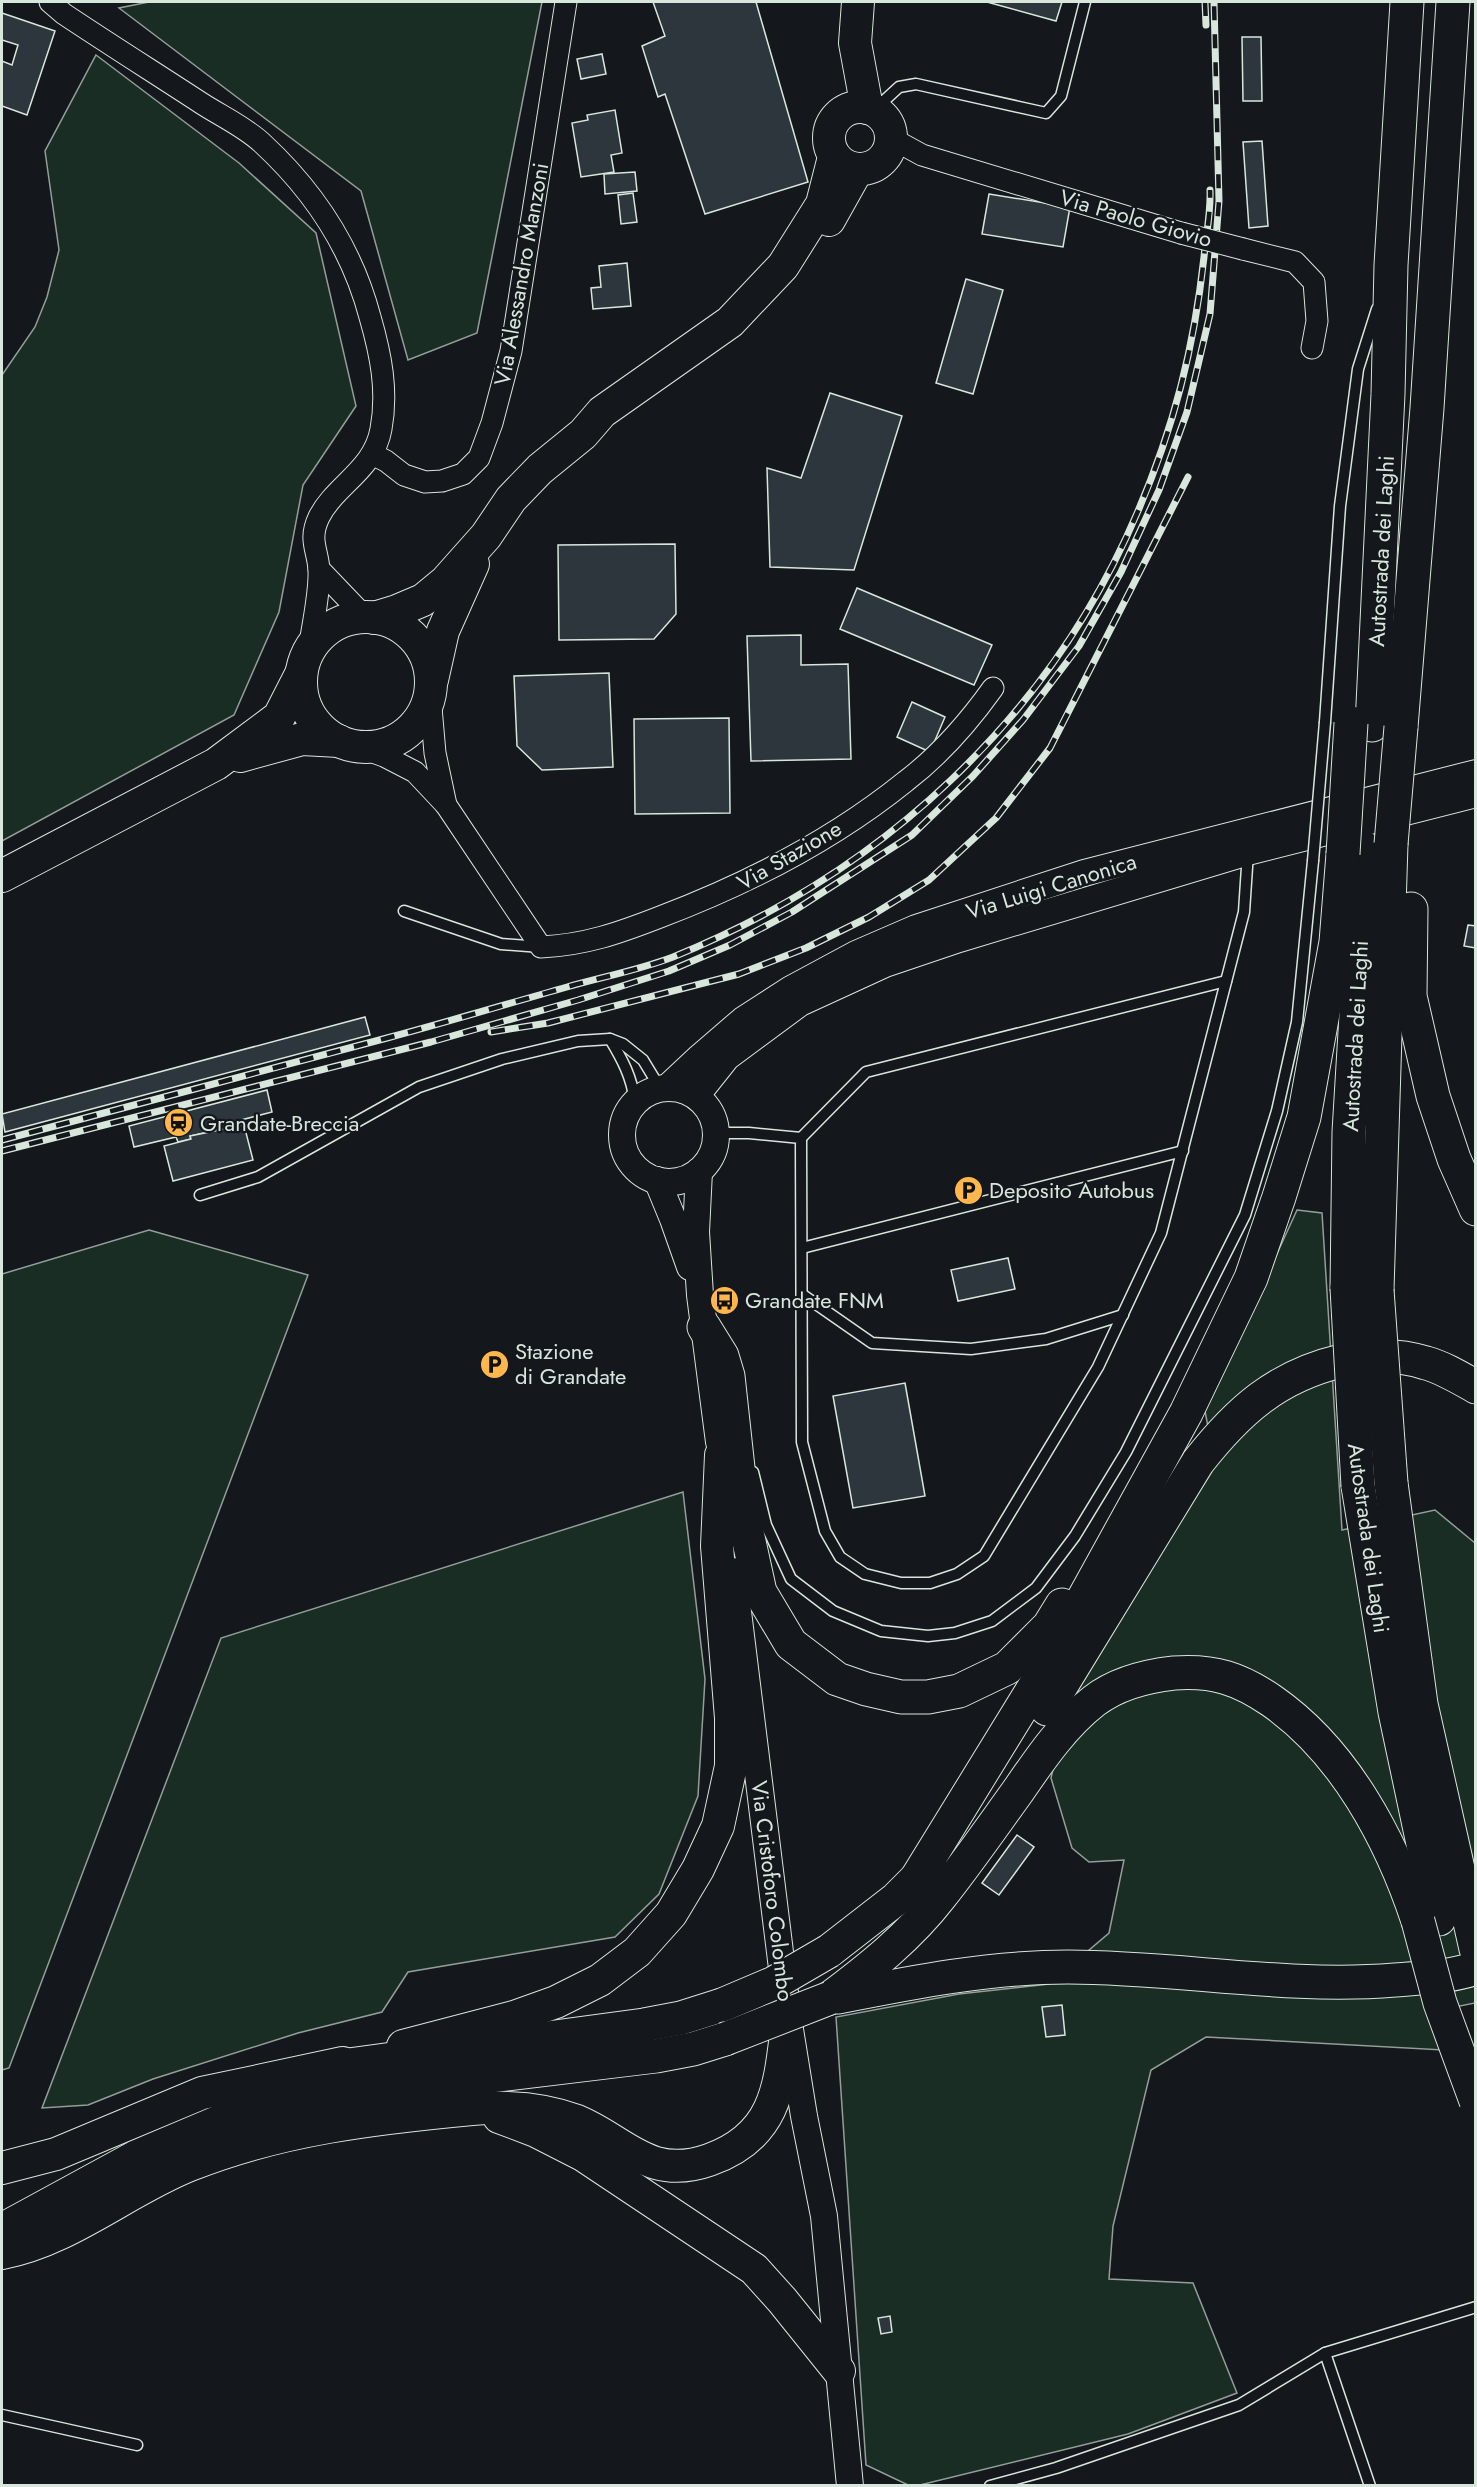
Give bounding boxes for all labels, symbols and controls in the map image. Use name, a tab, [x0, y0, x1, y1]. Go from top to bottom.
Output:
street label: Via Alessandro Manzoni	[486, 160, 556, 388]
street label: Via Paolo Giovio	[1056, 181, 1216, 255]
street label: Autostrada dei Laghi	[1360, 455, 1402, 647]
street label: Via Stazione	[731, 812, 847, 898]
street label: Via Luigi Canonica	[962, 845, 1140, 927]
street label: Autostrada dei Laghi	[1334, 940, 1376, 1132]
station icon: Grandate-Breccia	[163, 1107, 195, 1139]
place label: Grandate-Breccia	[200, 1107, 359, 1139]
parking icon: Deposito Autobus	[952, 1174, 984, 1206]
place label: Deposito Autobus	[989, 1174, 1154, 1206]
bus stop icon: Grandate FNM	[708, 1284, 740, 1316]
place label: Grandate FNM	[745, 1284, 884, 1316]
place label: Stazione di Grandate	[515, 1335, 626, 1392]
parking icon: Stazione di Grandate	[478, 1348, 510, 1380]
street label: Autostrada dei Laghi	[1340, 1441, 1398, 1635]
street label: Via Cristoforo Colombo	[744, 1779, 802, 2003]

